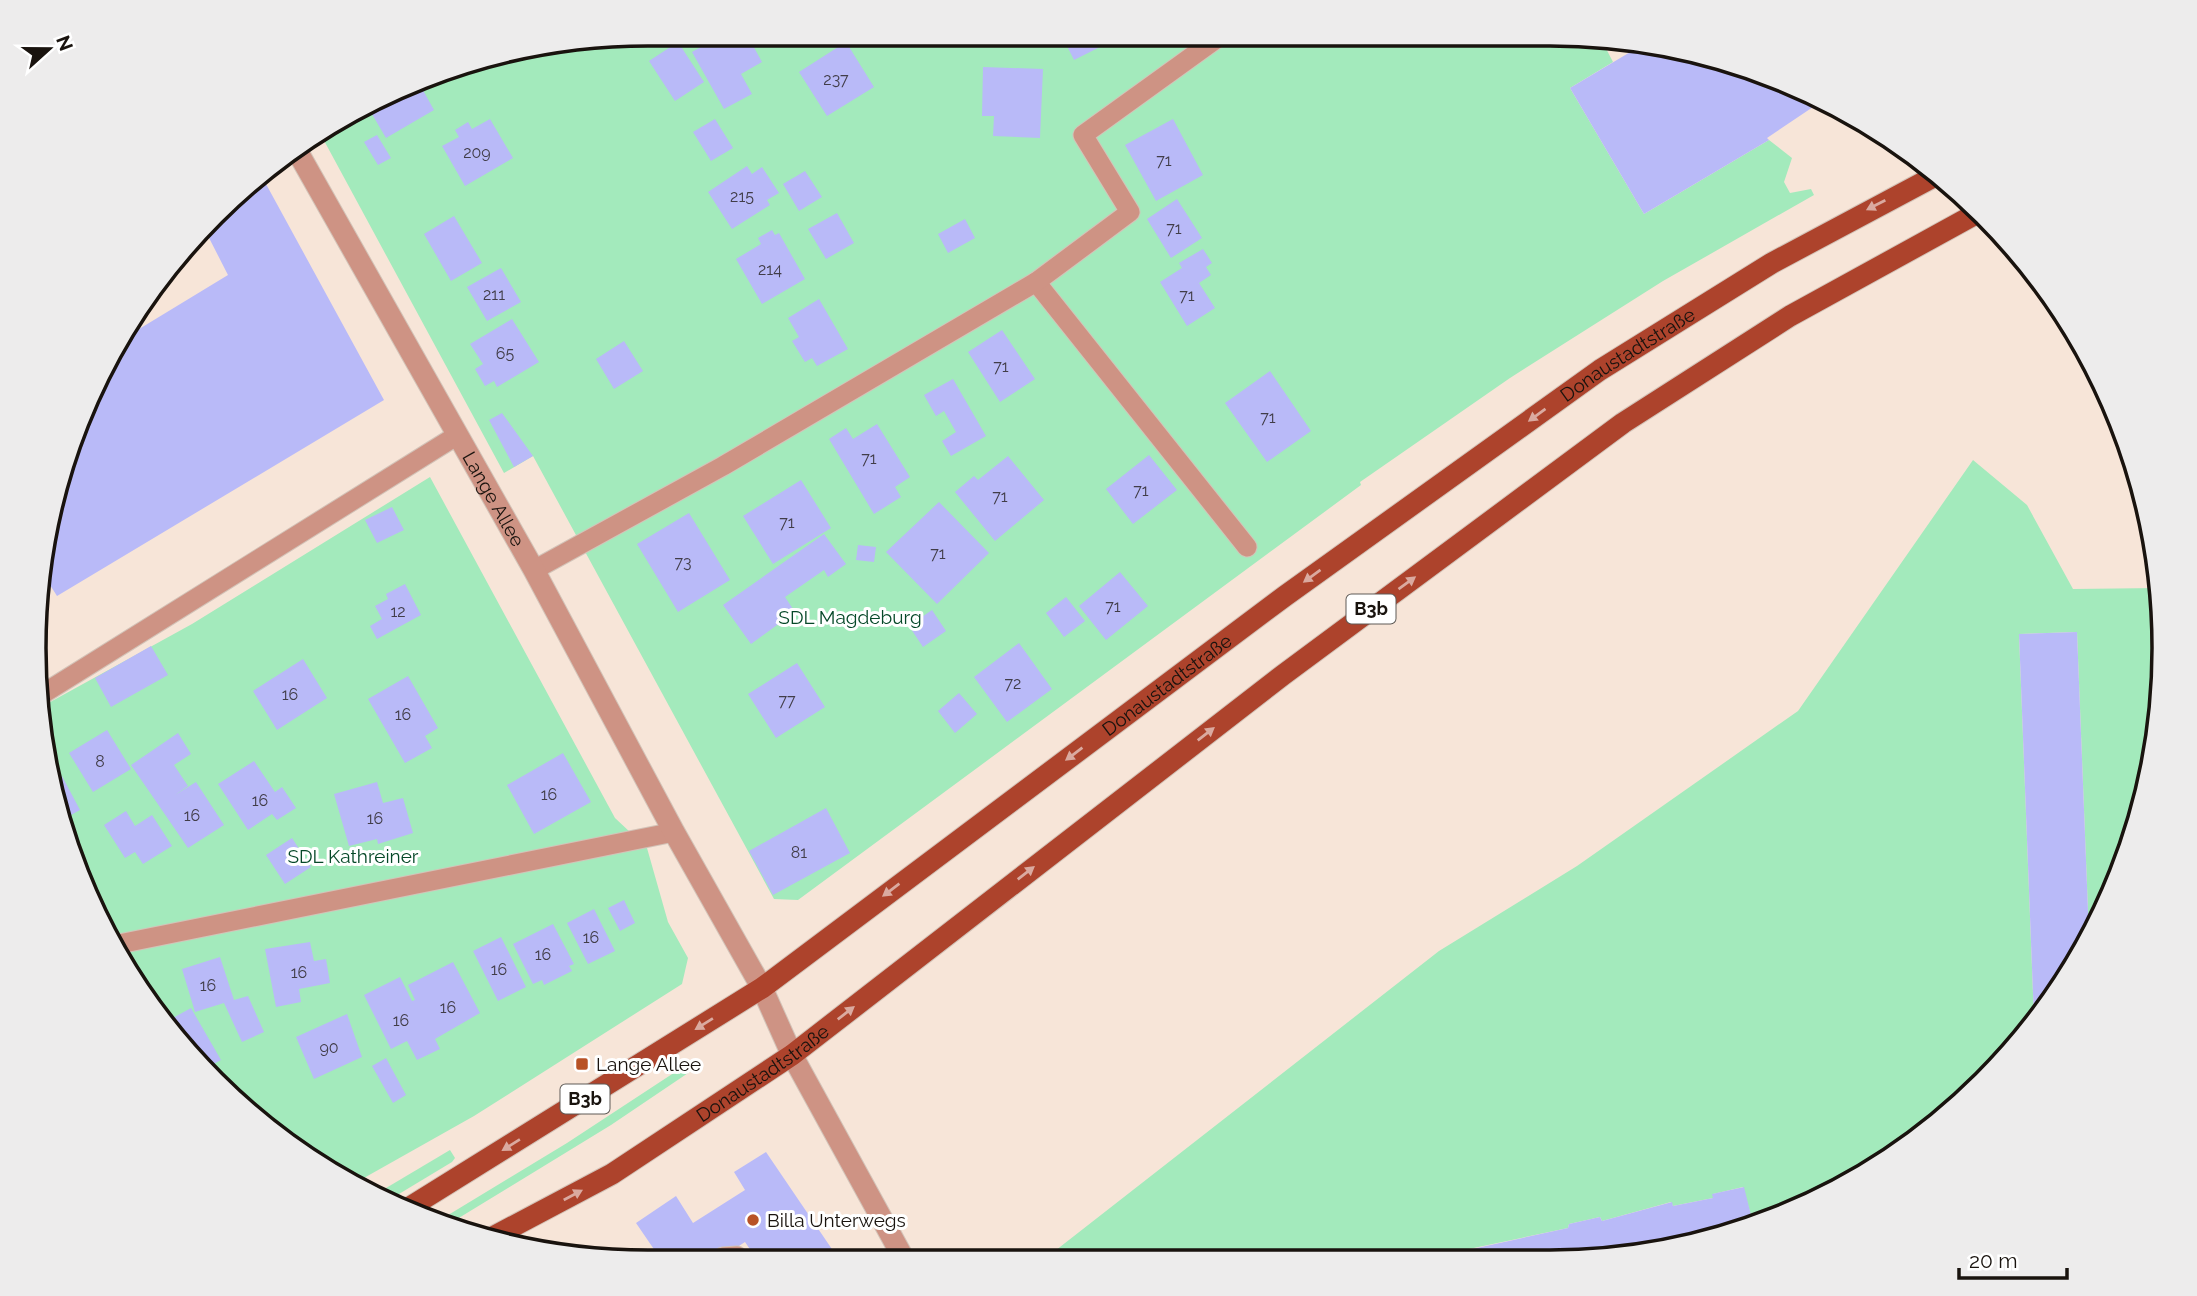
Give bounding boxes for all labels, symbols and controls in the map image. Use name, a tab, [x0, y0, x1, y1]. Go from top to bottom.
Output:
north arrow	[14, 14, 84, 84]
text: N	[52, 32, 78, 54]
house number: 237	[823, 70, 849, 89]
house number: 209	[463, 143, 491, 162]
house number: 71	[1156, 151, 1172, 170]
house number: 215	[730, 187, 754, 206]
one-way arrow	[1866, 200, 1886, 211]
house number: 71	[1166, 219, 1182, 238]
house number: 214	[758, 260, 782, 279]
house number: 211	[483, 285, 505, 304]
house number: 71	[1179, 286, 1195, 305]
street label: Donaustadtstraße	[1556, 303, 1699, 406]
house number: 65	[496, 344, 514, 363]
house number: 71	[993, 357, 1009, 376]
house number: 71	[1260, 408, 1276, 427]
one-way arrow	[1528, 408, 1546, 422]
street label: Lange Allee	[458, 448, 529, 550]
house number: 71	[861, 449, 877, 468]
house number: 71	[1133, 481, 1149, 500]
house number: 71	[992, 487, 1008, 506]
house number: 71	[779, 513, 795, 532]
house number: 71	[930, 544, 946, 563]
house number: 73	[674, 553, 692, 572]
one-way arrow	[1303, 569, 1321, 583]
one-way arrow	[1398, 576, 1416, 590]
road number: B3b	[1346, 594, 1396, 624]
house number: 71	[1105, 597, 1121, 616]
house number: 12	[390, 602, 406, 621]
park label: SDL Magdeburg	[778, 606, 922, 628]
street label: Donaustadtstraße	[1098, 629, 1236, 740]
house number: 72	[1005, 674, 1021, 693]
house number: 16	[282, 685, 298, 704]
house number: 77	[778, 691, 796, 710]
house number: 16	[395, 705, 411, 724]
one-way arrow	[1197, 728, 1215, 742]
one-way arrow	[1064, 747, 1083, 761]
house number: 8	[95, 752, 105, 771]
house number: 16	[541, 785, 557, 804]
house number: 16	[252, 791, 268, 810]
house number: 16	[184, 806, 200, 825]
house number: 16	[367, 809, 383, 828]
house number: 81	[791, 843, 807, 862]
park label: SDL Kathreiner	[288, 845, 419, 867]
one-way arrow	[1017, 866, 1035, 881]
one-way arrow	[883, 883, 901, 898]
house number: 16	[583, 928, 599, 947]
house number: 16	[535, 945, 551, 964]
house number: 16	[491, 960, 507, 979]
house number: 16	[291, 963, 307, 982]
house number: 16	[200, 976, 216, 995]
house number: 16	[440, 998, 456, 1017]
one-way arrow	[837, 1005, 855, 1020]
house number: 16	[393, 1011, 409, 1030]
one-way arrow	[694, 1018, 714, 1031]
street label: Donaustadtstraße	[692, 1020, 833, 1126]
house number: 90	[319, 1038, 339, 1057]
place label: Lange Allee	[596, 1053, 701, 1075]
marker: Lange Allee	[574, 1056, 590, 1072]
road number: B3b	[560, 1084, 610, 1114]
one-way arrow	[501, 1138, 521, 1151]
one-way arrow	[563, 1189, 583, 1201]
place label: Billa Unterwegs	[767, 1209, 906, 1231]
marker: Billa Unterwegs	[745, 1212, 761, 1228]
scale bar	[1959, 1236, 2068, 1280]
text: 20 m	[1969, 1248, 2017, 1273]

